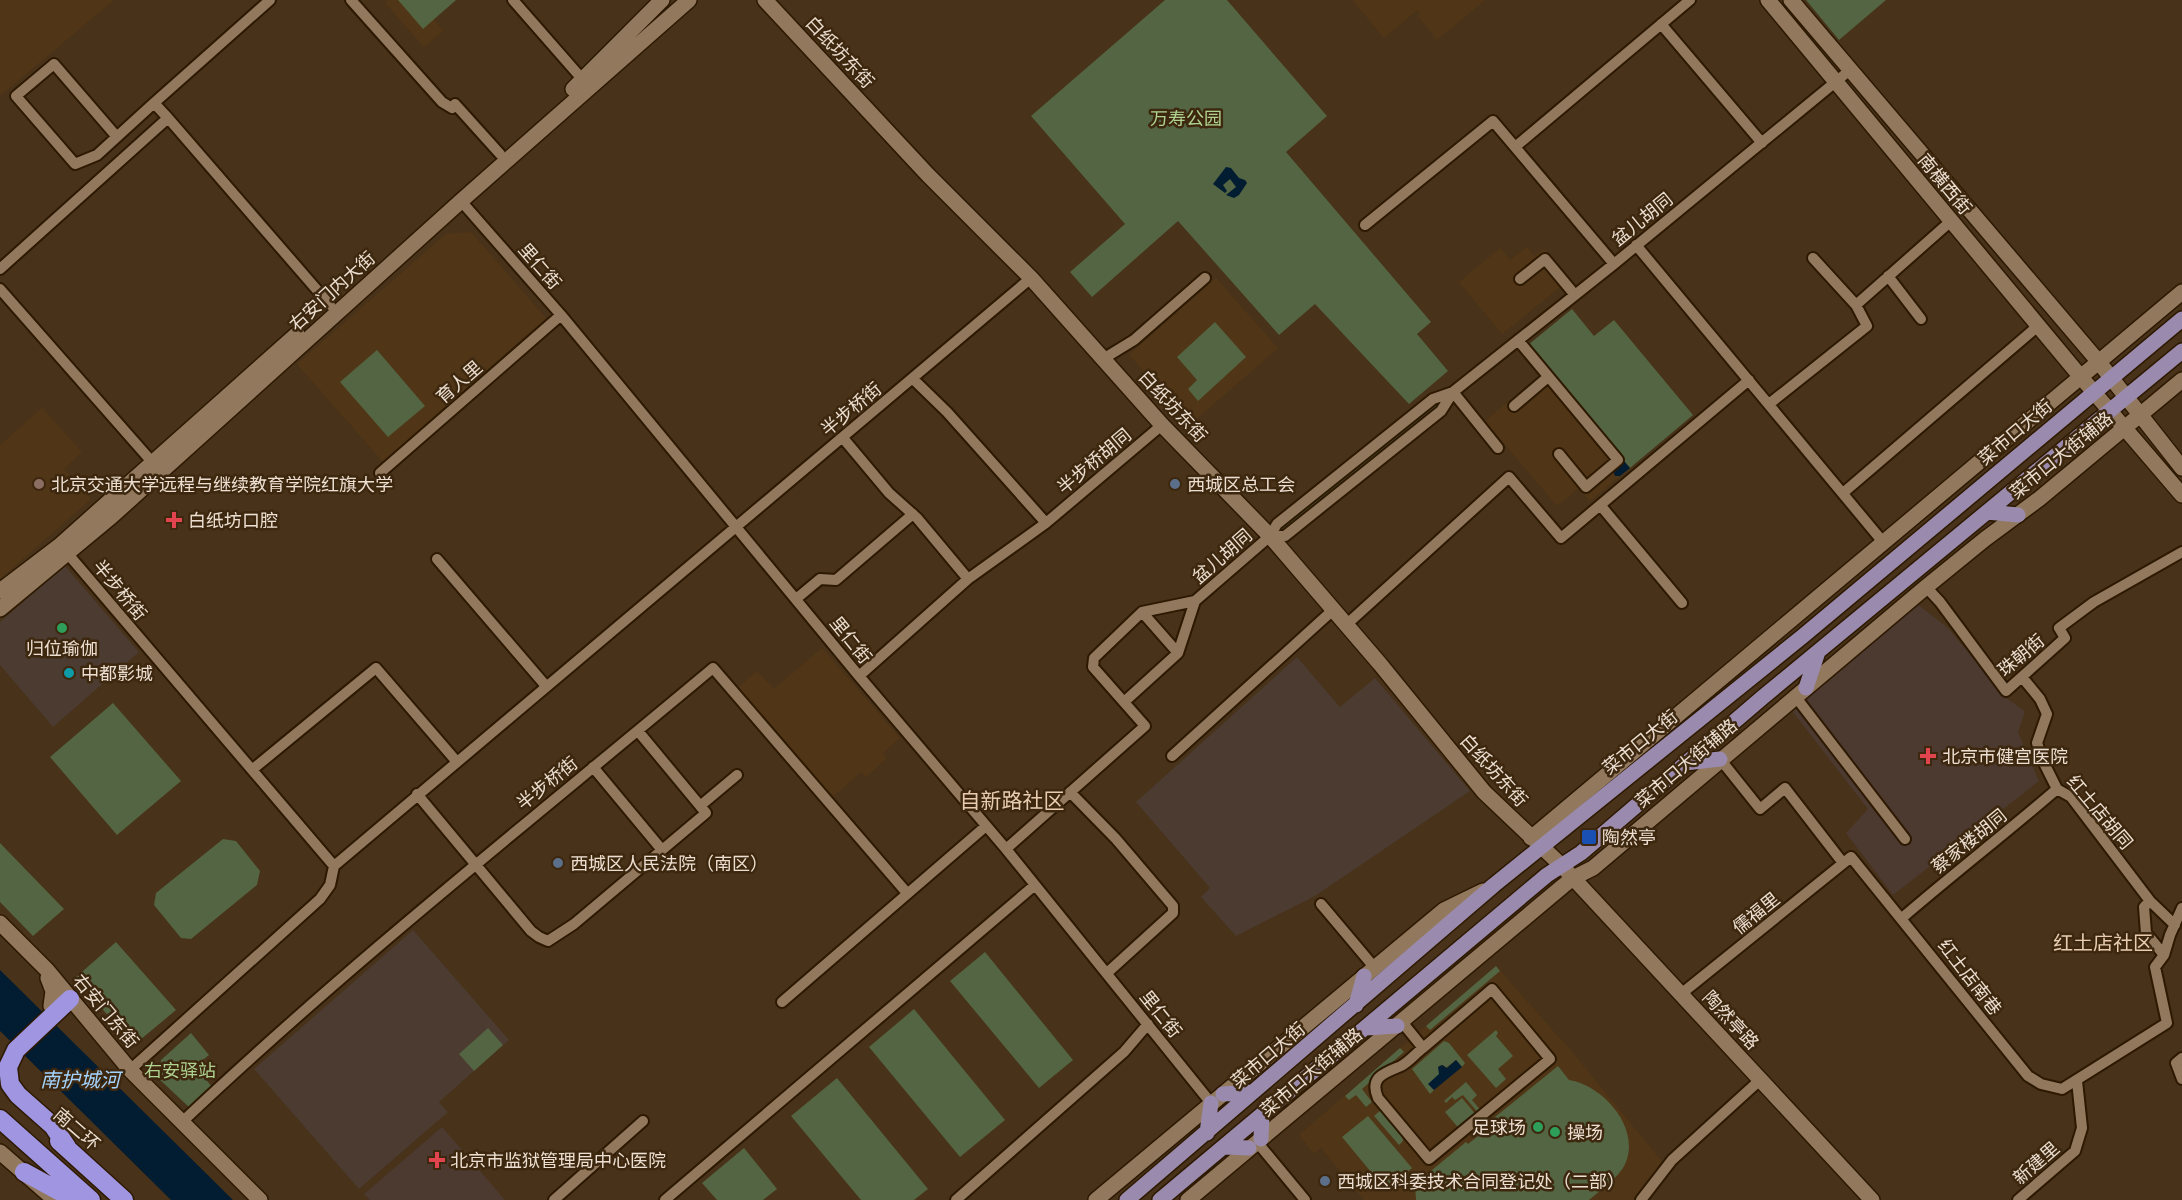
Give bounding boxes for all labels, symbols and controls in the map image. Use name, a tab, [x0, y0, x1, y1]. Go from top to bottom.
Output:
street label: 白纸坊东街	[802, 12, 878, 92]
park label: 万寿公园	[1150, 108, 1222, 129]
street label: 南横西街	[1914, 150, 1976, 218]
street label: 盆儿胡同	[1607, 188, 1677, 250]
street label: 里仁街	[514, 239, 566, 293]
street label: 右安门内大街	[285, 247, 379, 335]
street label: 育人里	[432, 356, 486, 408]
street label: 白纸坊东街	[1135, 366, 1211, 446]
street label: 半步桥街	[817, 378, 885, 440]
street label: 菜市口大街	[1974, 395, 2056, 469]
street label: 菜市口大街辅路	[2005, 407, 2117, 503]
street label: 半步桥胡同	[1053, 424, 1135, 498]
place label: 北京交通大学远程与继续教育学院红旗大学	[51, 474, 393, 495]
place label: 西城区总工会	[1187, 474, 1295, 495]
marker: 北京交通大学远程与继续教育学院红旗大学	[32, 477, 46, 491]
marker: 西城区总工会	[1168, 477, 1182, 491]
place label: 白纸坊口腔	[188, 510, 278, 531]
marker: 白纸坊口腔	[165, 511, 183, 529]
street label: 盆儿胡同	[1188, 524, 1256, 588]
street label: 半步桥街	[89, 556, 151, 624]
street label: 里仁街	[826, 612, 876, 668]
marker: 归位瑜伽	[55, 621, 69, 635]
street label: 珠朝街	[1994, 630, 2048, 680]
place label: 归位瑜伽	[26, 638, 98, 659]
place label: 中都影城	[81, 663, 153, 684]
marker: 中都影城	[62, 666, 76, 680]
street label: 菜市口大街	[1598, 706, 1682, 778]
street label: 菜市口大街辅路	[1631, 714, 1741, 812]
street label: 白纸坊东街	[1456, 730, 1532, 810]
place label: 北京市健宫医院	[1942, 746, 2068, 767]
marker: 北京市健宫医院	[1919, 747, 1937, 765]
street label: 半步桥街	[512, 752, 582, 814]
street label: 红土店胡同	[2063, 771, 2137, 853]
district label: 自新路社区	[960, 789, 1065, 813]
street label: 蔡家楼胡同	[1927, 805, 2011, 877]
place label: 陶然亭	[1602, 827, 1656, 848]
marker: 陶然亭	[1580, 828, 1598, 846]
place label: 西城区人民法院（南区）	[570, 853, 768, 874]
marker: 西城区人民法院（南区）	[551, 856, 565, 870]
street label: 儒福里	[1728, 888, 1784, 938]
district label: 红土店社区	[2053, 931, 2153, 955]
street label: 红土店南巷	[1934, 935, 2006, 1019]
street label: 右安门东街	[69, 970, 143, 1052]
street label: 里仁街	[1136, 986, 1186, 1042]
street label: 陶然亭路	[1699, 987, 1763, 1053]
street label: 菜市口大街	[1227, 1018, 1309, 1092]
street label: 菜市口大街辅路	[1256, 1023, 1366, 1121]
park label: 右安驿站	[144, 1060, 216, 1081]
water label: 南护城河	[40, 1068, 124, 1092]
street label: 南二环	[50, 1103, 104, 1155]
place label: 足球场	[1472, 1117, 1526, 1138]
marker: 足球场	[1531, 1120, 1545, 1134]
place label: 操场	[1567, 1122, 1603, 1143]
marker: 操场	[1548, 1125, 1562, 1139]
street label: 新建里	[2009, 1137, 2063, 1189]
place label: 北京市监狱管理局中心医院	[450, 1150, 666, 1171]
marker: 北京市监狱管理局中心医院	[428, 1151, 446, 1169]
place label: 西城区科委技术合同登记处（二部）	[1337, 1171, 1625, 1192]
marker: 西城区科委技术合同登记处（二部）	[1318, 1174, 1332, 1188]

